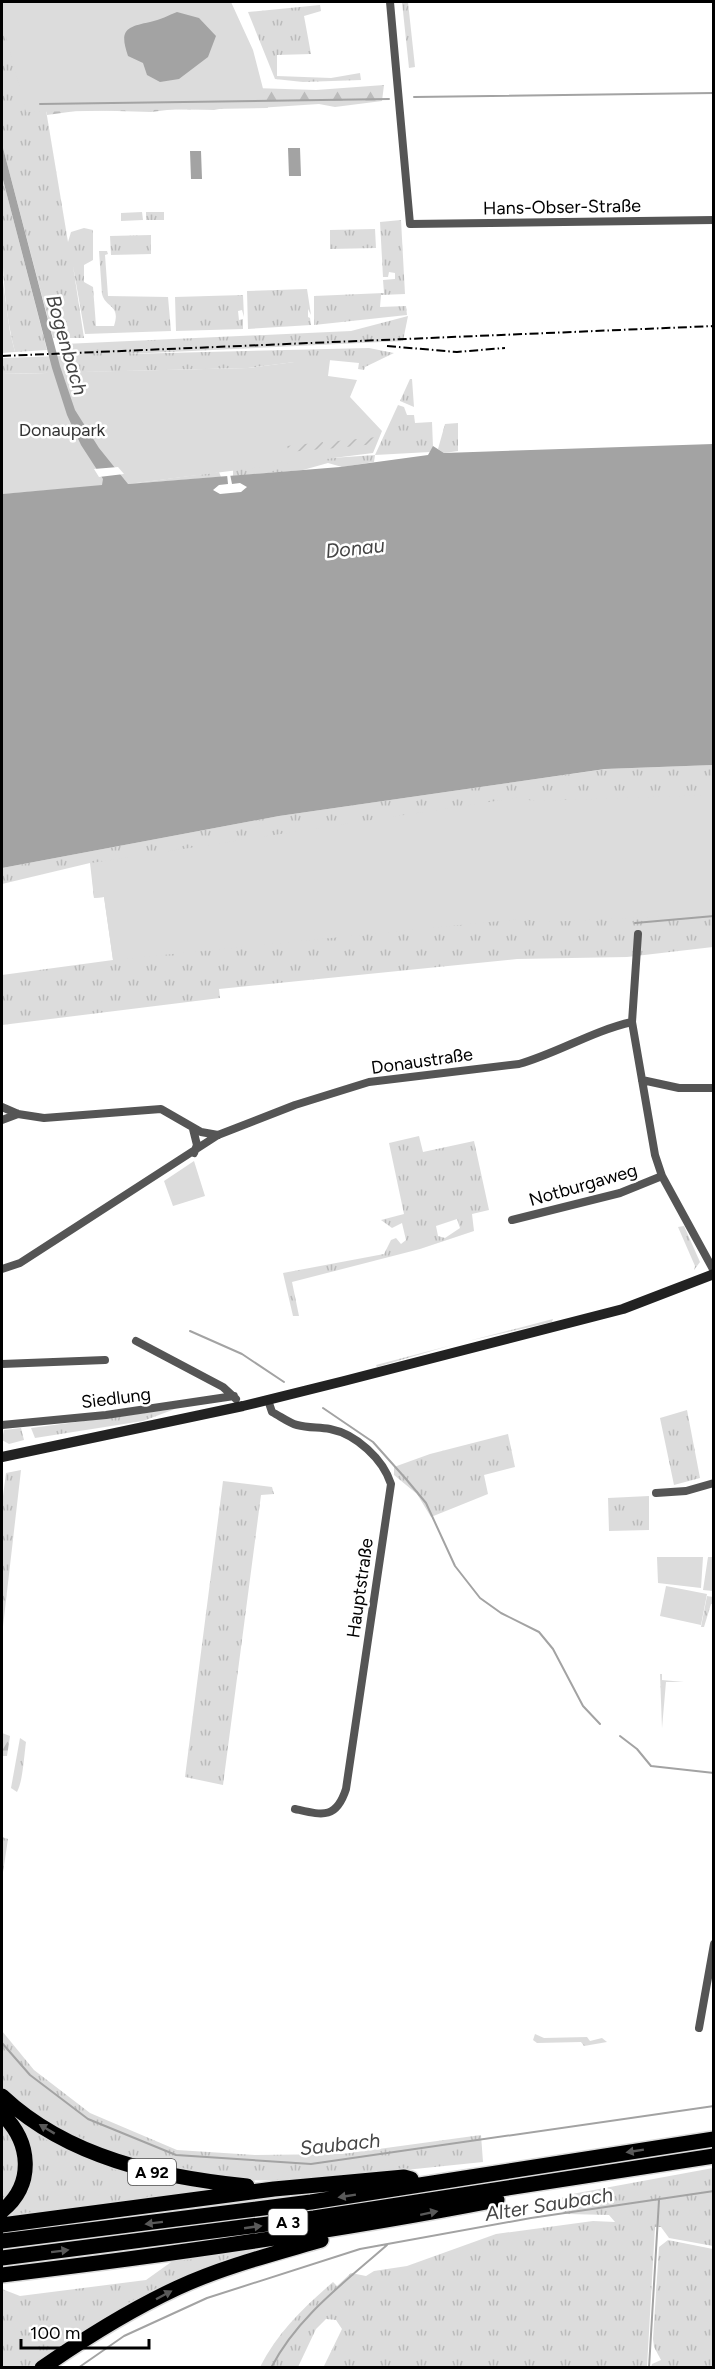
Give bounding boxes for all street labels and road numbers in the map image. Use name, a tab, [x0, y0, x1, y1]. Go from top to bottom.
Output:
street label: Hans-Obser-Straße	[483, 195, 641, 219]
street label: Donaustraße	[370, 1043, 474, 1079]
street label: Notburgaweg	[526, 1159, 640, 1211]
street label: Siedlung	[80, 1383, 152, 1413]
street label: Hauptstraße	[342, 1536, 378, 1639]
road number: A 92	[128, 2159, 176, 2185]
road number: A 3	[268, 2209, 308, 2235]

